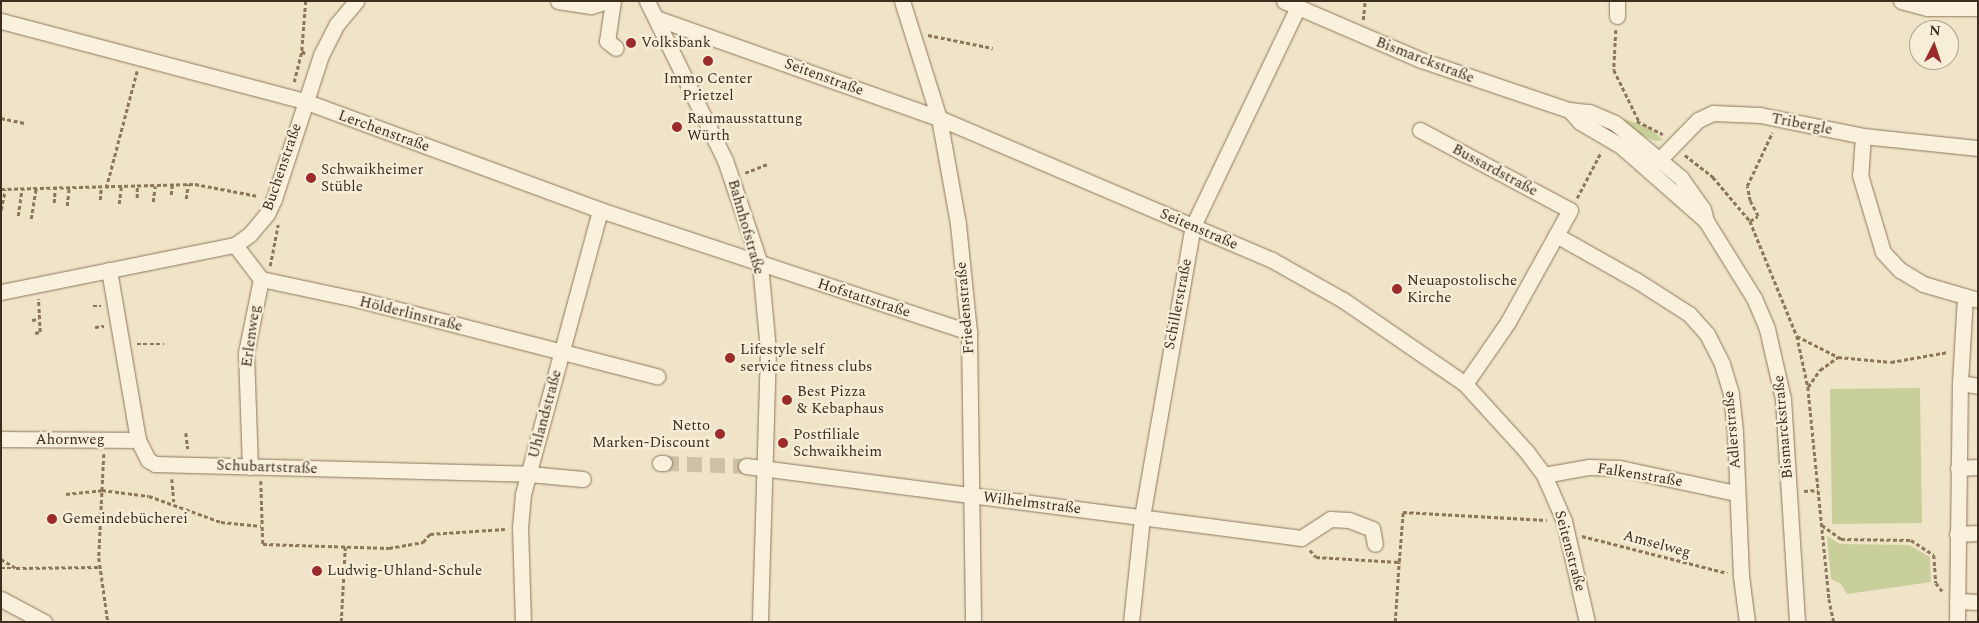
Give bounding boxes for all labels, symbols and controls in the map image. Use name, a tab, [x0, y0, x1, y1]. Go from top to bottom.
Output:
north arrow	[1909, 20, 1959, 70]
text: N	[1929, 20, 1941, 41]
street label: Bismarckstraße	[1373, 33, 1477, 87]
place label: Volksbank	[641, 34, 711, 52]
marker: Volksbank	[625, 37, 637, 49]
street label: Seitenstraße	[782, 54, 866, 100]
marker: Immo Center Prietzel	[702, 55, 714, 67]
place label: Immo Center Prietzel	[664, 69, 752, 104]
street label: Lerchenstraße	[336, 106, 432, 156]
place label: Raumausstattung Würth	[687, 109, 803, 144]
street label: Tribergle	[1770, 109, 1834, 139]
street label: Buchenstraße	[259, 121, 305, 213]
marker: Raumausstattung Würth	[671, 121, 683, 133]
street label: Bussardstraße	[1449, 140, 1541, 200]
place label: Schwaikheimer Stüble	[321, 160, 423, 195]
marker: Schwaikheimer Stüble	[305, 172, 317, 184]
street label: Bahnhofstraße	[724, 177, 768, 277]
street label: Seitenstraße	[1157, 204, 1241, 254]
street label: Schillerstraße	[1160, 257, 1196, 351]
street label: Friedenstraße	[952, 261, 978, 355]
place label: Neuapostolische Kirche	[1407, 271, 1517, 306]
street label: Hofstattstraße	[815, 275, 913, 321]
marker: Neuapostolische Kirche	[1391, 283, 1403, 295]
street label: Hölderlinstraße	[358, 292, 464, 336]
street label: Erlenweg	[238, 304, 264, 368]
place label: Lifestyle self service fitness clubs	[740, 340, 873, 375]
marker: Lifestyle self service fitness clubs	[724, 352, 736, 364]
street label: Uhlandstraße	[525, 368, 565, 460]
street label: Bismarckstraße	[1770, 374, 1796, 480]
place label: Best Pizza & Kebaphaus	[797, 382, 884, 417]
street label: Adlerstraße	[1720, 390, 1744, 470]
marker: Best Pizza & Kebaphaus	[781, 394, 793, 406]
place label: Netto Marken-Discount	[592, 416, 710, 451]
place label: Postfiliale Schwaikheim	[793, 425, 882, 460]
marker: Netto Marken-Discount	[714, 428, 726, 440]
street label: Ahornweg	[35, 431, 105, 449]
marker: Postfiliale Schwaikheim	[777, 437, 789, 449]
street label: Schubartstraße	[216, 456, 318, 478]
street label: Falkenstraße	[1596, 459, 1684, 491]
street label: Wilhelmstraße	[982, 488, 1082, 518]
street label: Seitenstraße	[1551, 509, 1589, 593]
place label: Gemeindebücherei	[62, 510, 188, 528]
marker: Gemeindebücherei	[46, 513, 58, 525]
street label: Amselweg	[1621, 526, 1693, 562]
place label: Ludwig-Uhland-Schule	[327, 562, 482, 580]
marker: Ludwig-Uhland-Schule	[311, 565, 323, 577]

